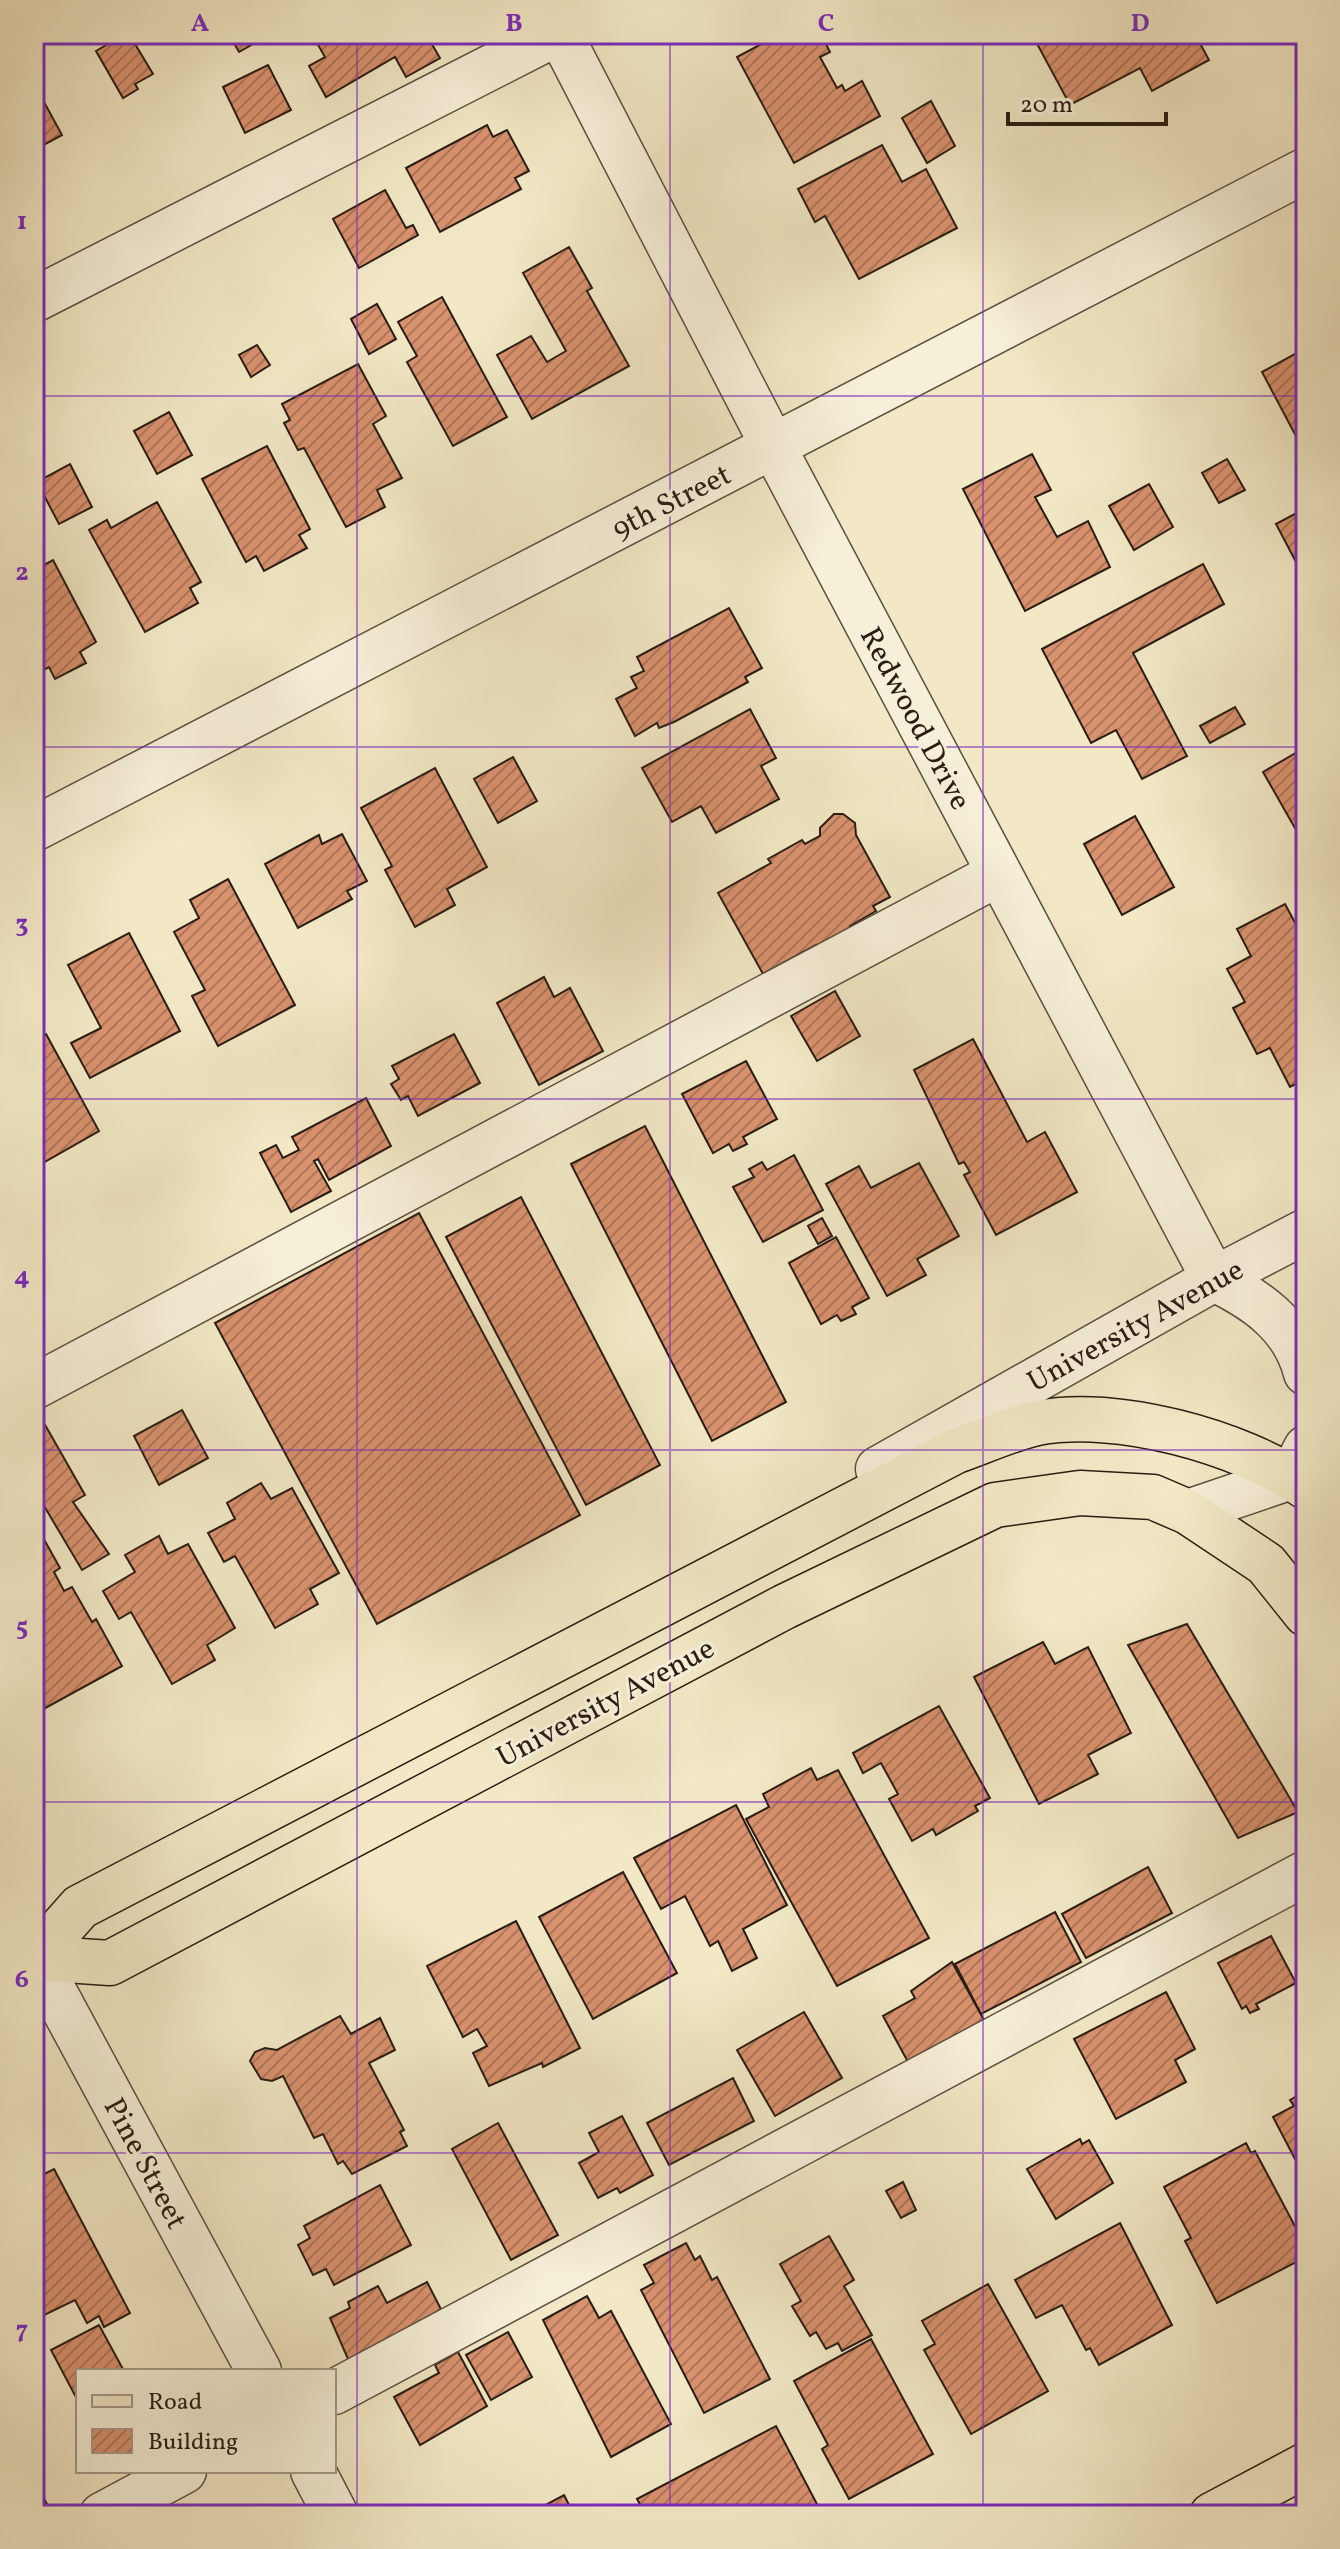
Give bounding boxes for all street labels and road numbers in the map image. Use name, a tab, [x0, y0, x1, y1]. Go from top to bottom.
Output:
street label: 9th Street	[605, 455, 739, 551]
street label: Redwood Drive	[848, 620, 980, 818]
street label: University Avenue	[1020, 1250, 1252, 1404]
street label: University Avenue	[490, 1629, 722, 1779]
street label: Pine Street	[92, 2091, 196, 2237]

